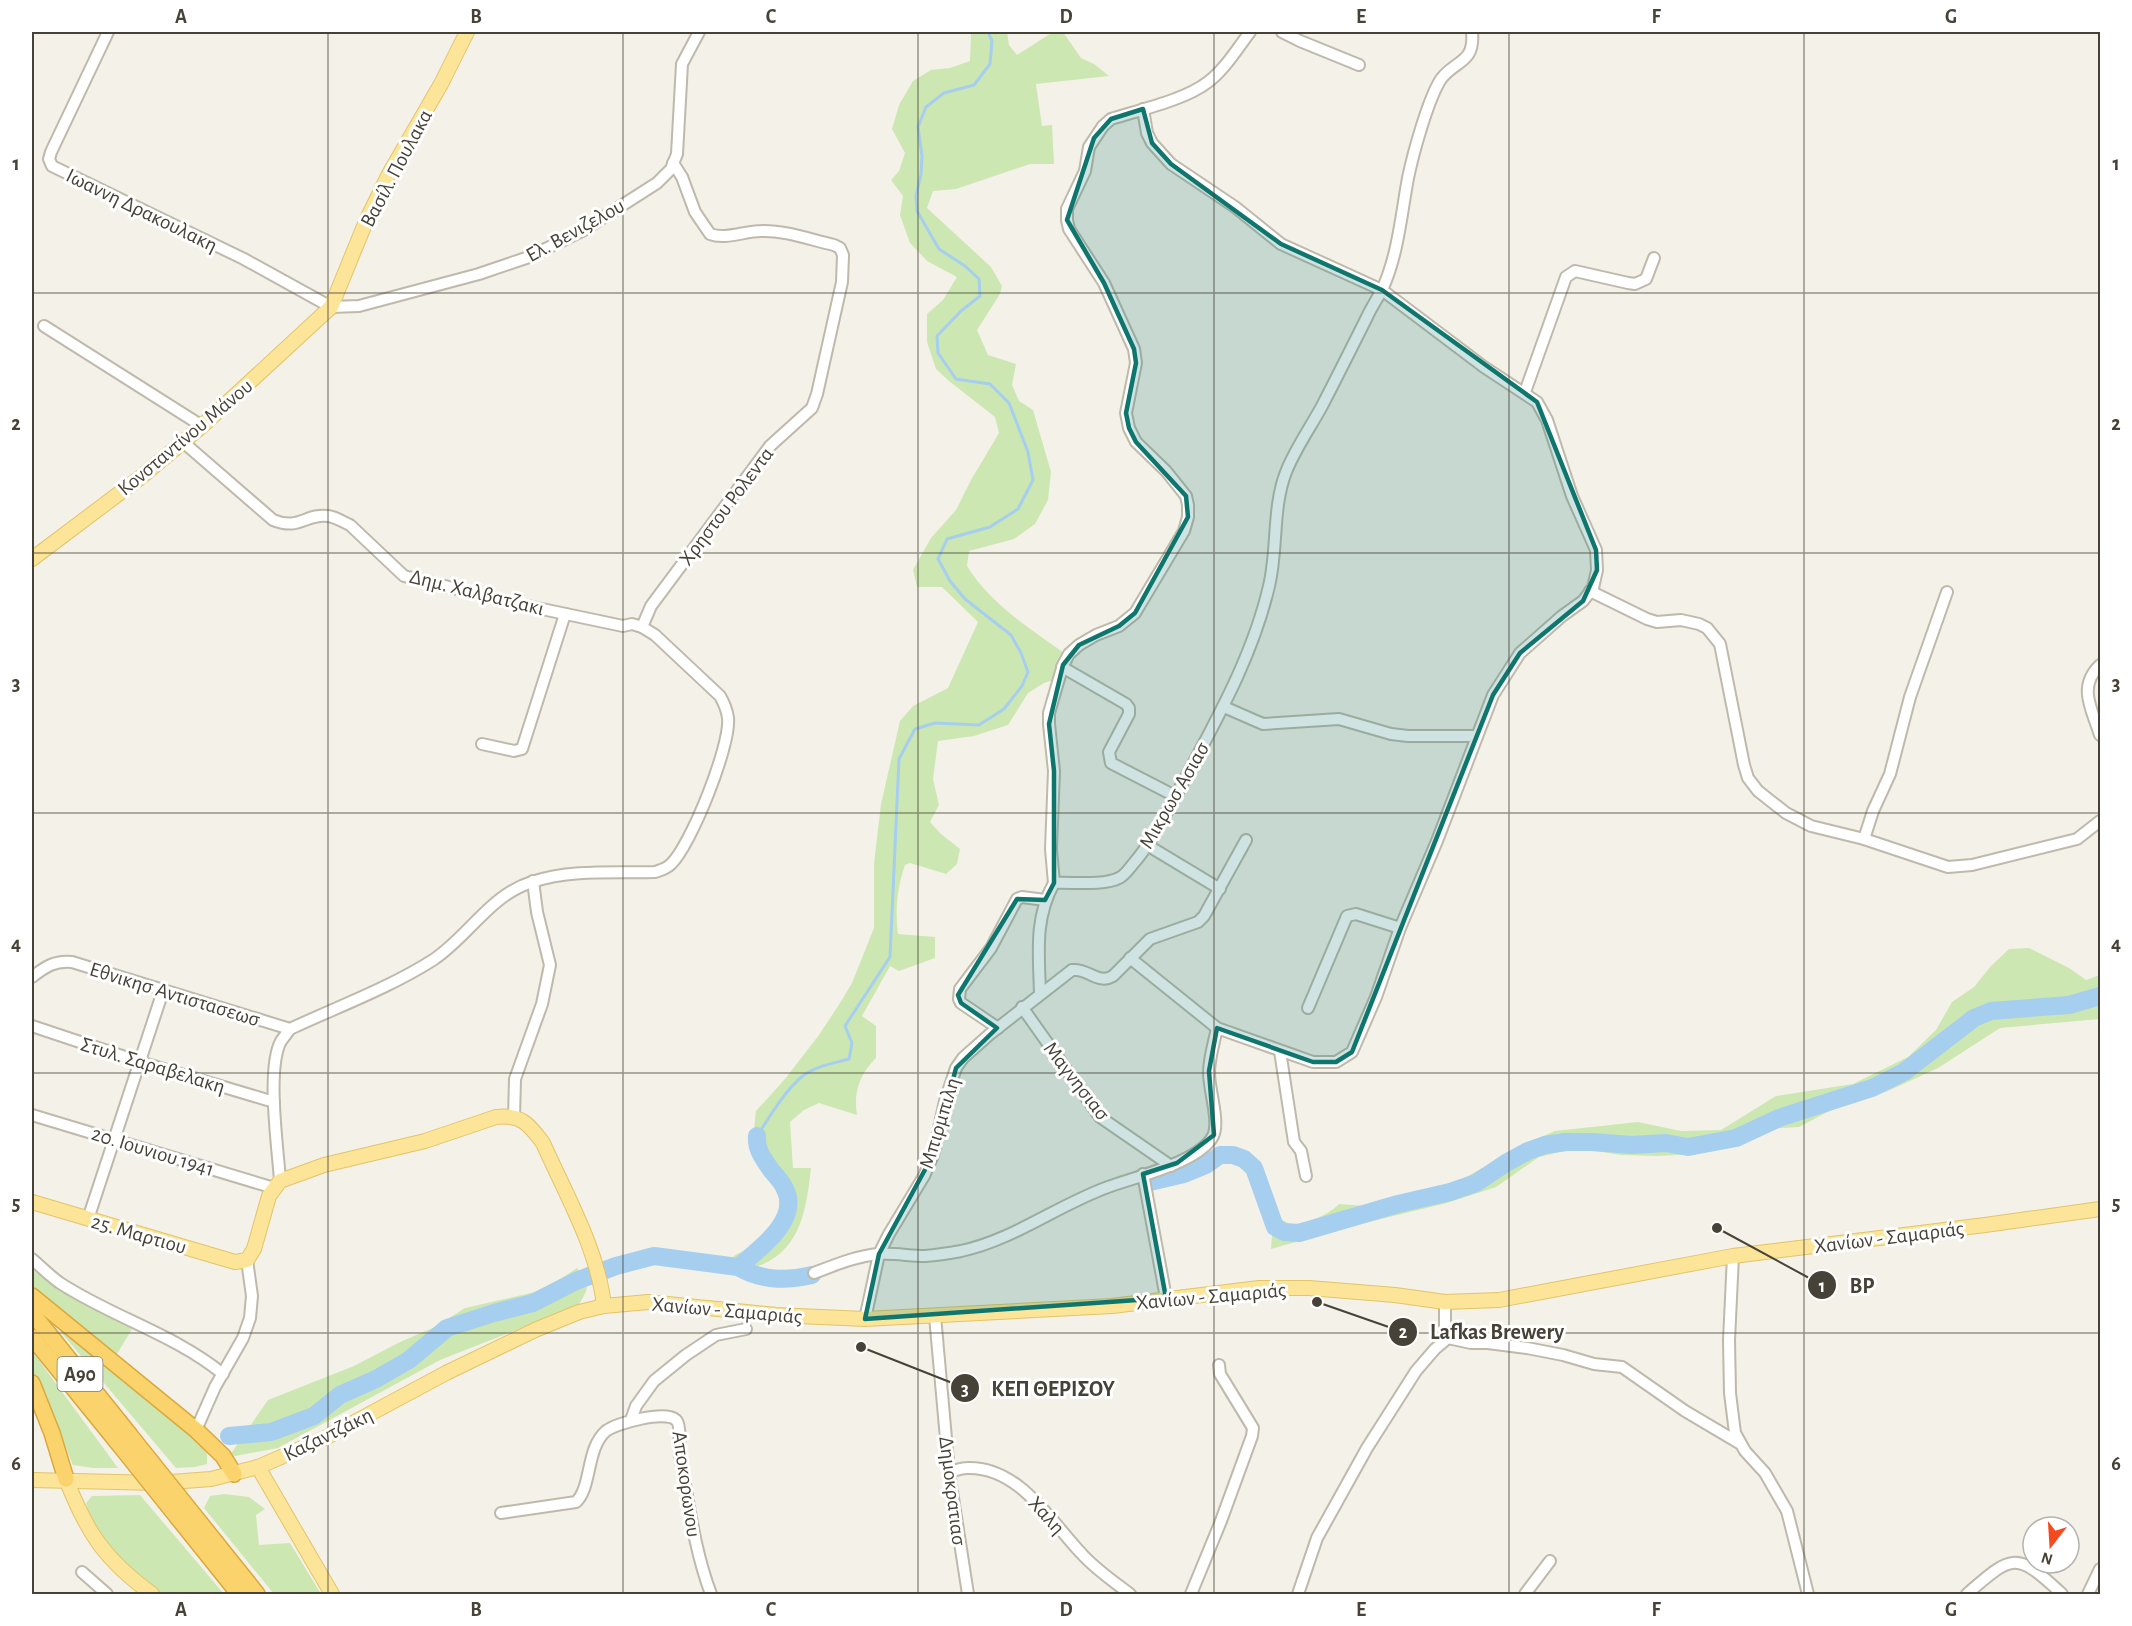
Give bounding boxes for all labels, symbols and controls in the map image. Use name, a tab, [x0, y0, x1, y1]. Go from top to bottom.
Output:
text: A	[175, 7, 187, 27]
text: B	[470, 7, 482, 27]
text: C	[766, 7, 777, 27]
text: D	[1059, 7, 1073, 27]
text: E	[1356, 7, 1366, 27]
text: F	[1651, 7, 1661, 27]
text: G	[1945, 7, 1957, 27]
street label: Βασίλ. Πουλακα	[357, 106, 436, 230]
text: 1	[12, 154, 20, 174]
text: 1	[2112, 154, 2120, 174]
street label: Ιωαννη Δρακουλακη	[63, 165, 221, 256]
street label: Ελ. Βενιζελου	[522, 195, 628, 266]
street label: Κονσταντίνου Μάνου	[114, 375, 257, 500]
text: 2	[11, 414, 21, 434]
text: 2	[2111, 414, 2121, 434]
street label: Χρηστου Ρολεντα	[675, 443, 778, 569]
street label: Δημ. Χαλβατζακι	[408, 566, 546, 619]
text: 3	[12, 674, 20, 694]
text: 3	[2112, 674, 2120, 694]
street label: Μικρωσ Ασιασ	[1136, 738, 1213, 852]
text: 4	[11, 934, 21, 954]
text: 4	[2111, 934, 2121, 954]
street label: Εθνικησ Αντιστασεωσ	[87, 959, 263, 1030]
street label: Στυλ. Σαραβελακη	[78, 1034, 228, 1097]
street label: Μαγνησιασ	[1040, 1038, 1114, 1125]
street label: Μπιρμπιλη	[916, 1075, 963, 1171]
street label: 20. Ιουνιου 1941	[89, 1123, 217, 1180]
text: 5	[12, 1194, 20, 1214]
text: 5	[2112, 1194, 2120, 1214]
street label: 25. Μαρτιου	[89, 1211, 189, 1258]
street label: Χανίων - Σαμαριάς	[1813, 1218, 1965, 1257]
callout: BP	[1807, 1265, 1886, 1305]
text: BP	[1850, 1275, 1874, 1297]
text: 1	[1819, 1278, 1825, 1296]
street label: Χανίων - Σαμαριάς	[1135, 1279, 1287, 1314]
street label: Χανίων - Σαμαριάς	[651, 1293, 803, 1328]
callout: Lafkas Brewery	[1388, 1312, 1576, 1352]
text: Lafkas Brewery	[1430, 1321, 1564, 1344]
text: 2	[1399, 1324, 1408, 1342]
road number: Α90	[58, 1357, 103, 1391]
callout: ΚΕΠ ΘΕΡΙΣΟΥ	[950, 1368, 1127, 1408]
text: ΚΕΠ ΘΕΡΙΣΟΥ	[991, 1378, 1115, 1400]
text: 3	[961, 1381, 969, 1399]
street label: Καζαντζάκη	[280, 1404, 376, 1465]
street label: Αποκορωνου	[669, 1430, 704, 1539]
street label: Δημοκρατιασ	[935, 1435, 970, 1547]
text: 6	[11, 1454, 21, 1474]
text: 6	[2111, 1454, 2121, 1474]
street label: Χαλη	[1024, 1492, 1069, 1538]
north arrow	[2021, 1515, 2081, 1575]
text: N	[2039, 1549, 2055, 1568]
text: A	[175, 1600, 187, 1620]
text: B	[470, 1600, 482, 1620]
text: C	[766, 1600, 777, 1620]
text: D	[1059, 1600, 1073, 1620]
text: E	[1356, 1600, 1366, 1620]
text: F	[1651, 1600, 1661, 1620]
text: G	[1945, 1600, 1957, 1620]

